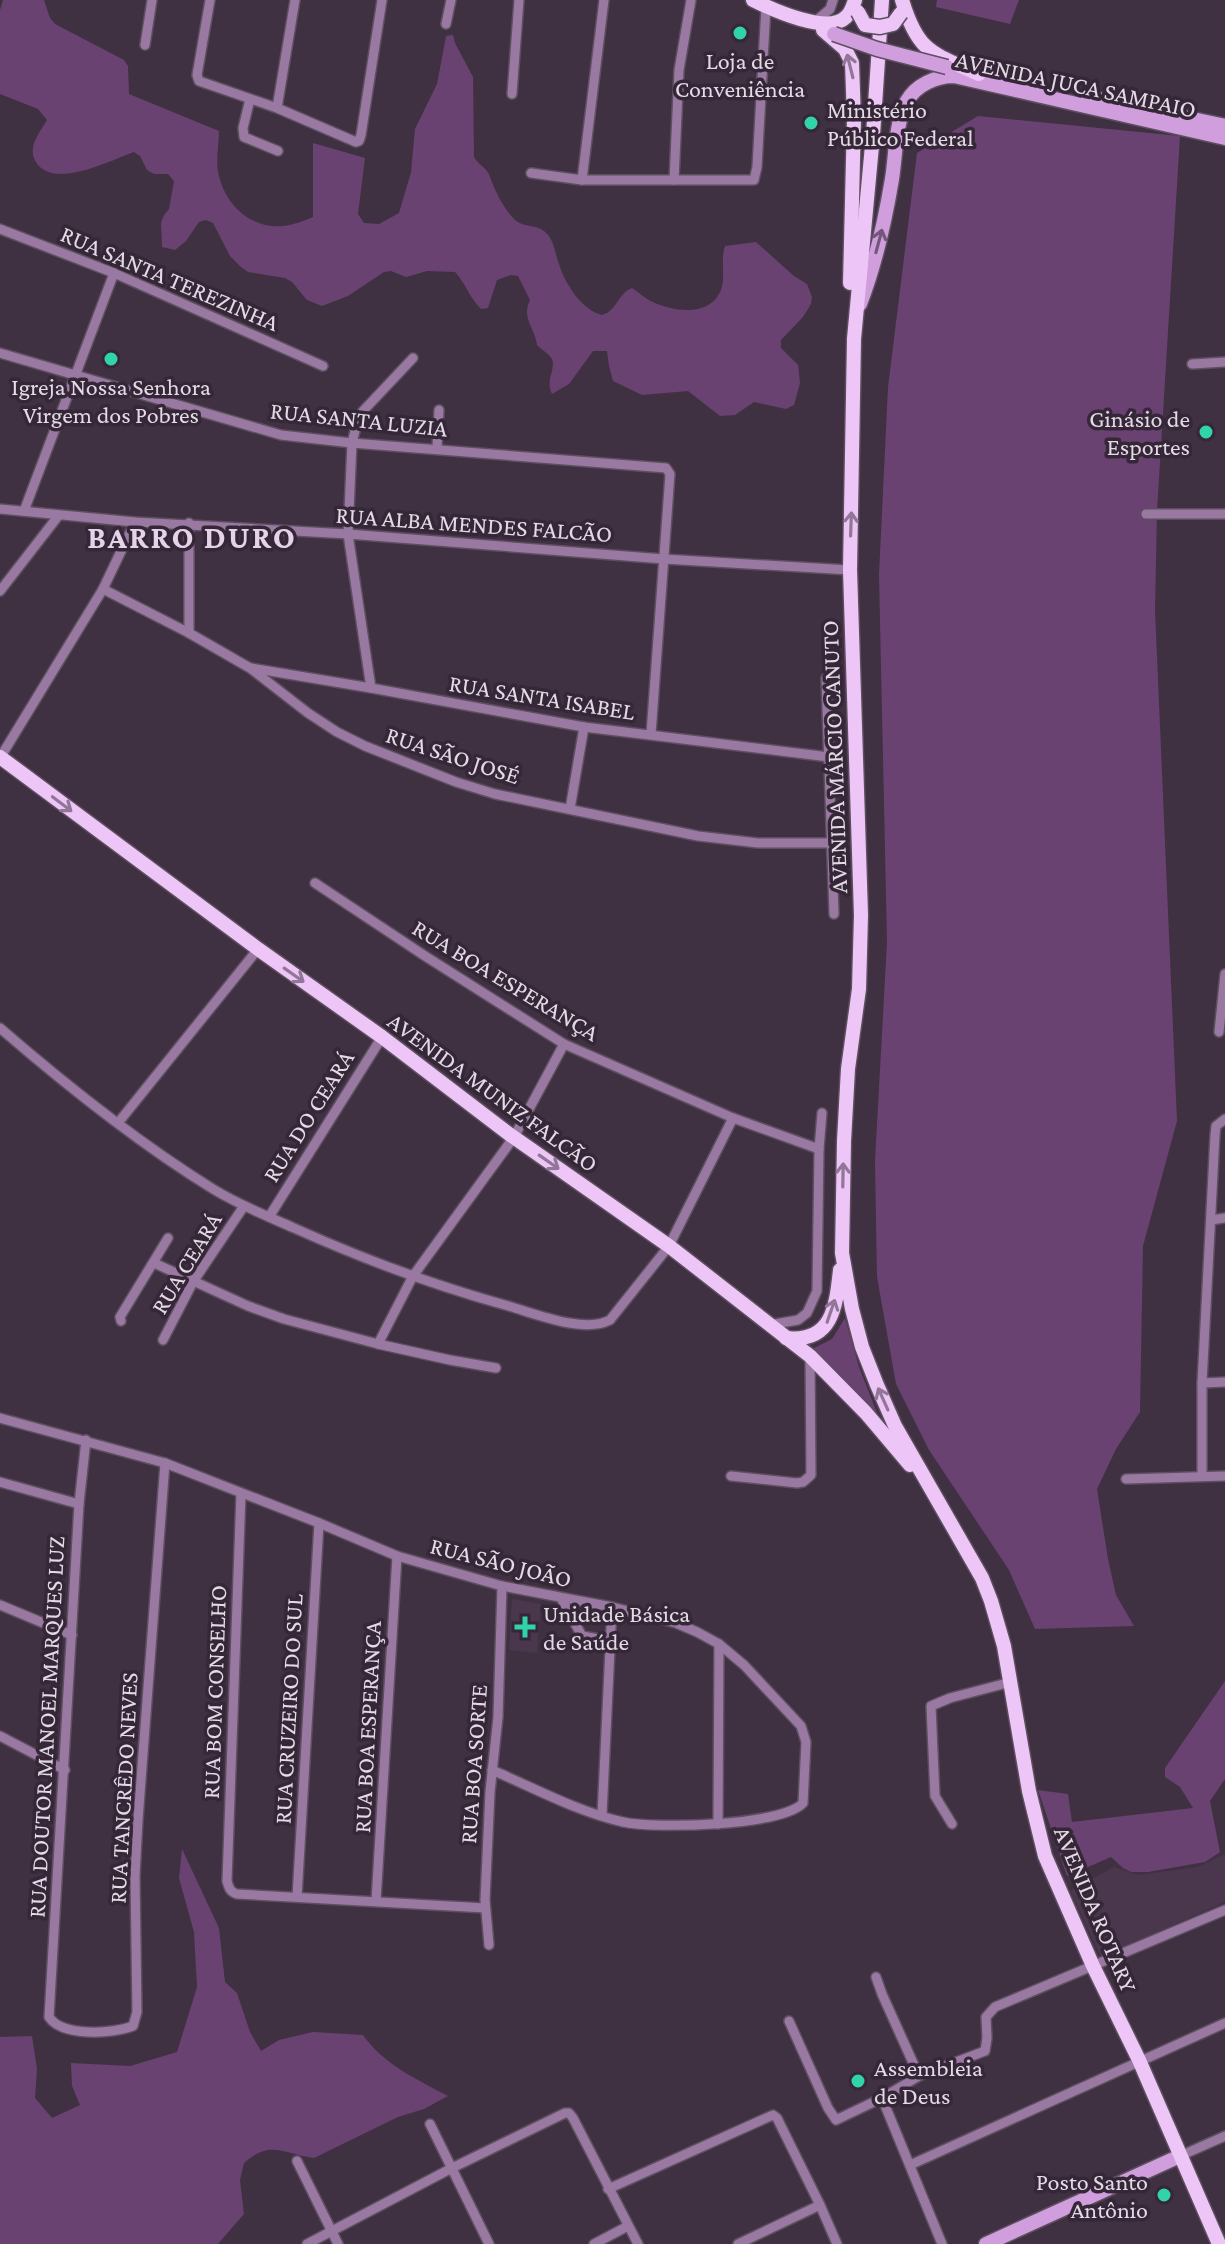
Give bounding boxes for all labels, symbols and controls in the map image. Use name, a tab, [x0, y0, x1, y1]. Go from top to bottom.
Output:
marker: Loja de Conveniência	[731, 24, 749, 42]
street label: AVENIDA JUCA SAMPAIO	[953, 45, 1199, 123]
place label: Loja de Conveniência	[675, 47, 805, 102]
one-way arrow	[842, 54, 857, 79]
place label: Ministério Público Federal	[827, 96, 973, 151]
marker: Ministério Público Federal	[802, 114, 820, 132]
street label: RUA SANTA TEREZINHA	[57, 220, 284, 336]
one-way arrow	[872, 229, 887, 255]
marker: Igreja Nossa Senhora Virgem dos Pobres	[102, 350, 120, 368]
place label: Igreja Nossa Senhora Virgem dos Pobres	[11, 373, 211, 428]
street label: RUA SANTA LUZIA	[269, 396, 449, 442]
place label: Ginásio de Esportes	[1089, 405, 1190, 460]
marker: Ginásio de Esportes	[1197, 423, 1215, 441]
street label: RUA ALBA MENDES FALCÃO	[335, 501, 613, 547]
one-way arrow	[843, 511, 859, 538]
district label: BARRO DURO	[87, 519, 297, 555]
street label: AVENIDA MÁRCIO CANUTO	[816, 620, 852, 894]
street label: RUA SANTA ISABEL	[447, 669, 637, 725]
street label: RUA SÃO JOSÉ	[383, 721, 523, 789]
one-way arrow	[51, 795, 73, 812]
street label: RUA BOA ESPERANÇA	[408, 914, 604, 1046]
one-way arrow	[283, 967, 305, 983]
street label: AVENIDA MUNIZ FALCÃO	[383, 1007, 603, 1177]
street label: RUA DO CEARÁ	[257, 1045, 359, 1187]
one-way arrow	[537, 1154, 559, 1170]
one-way arrow	[835, 1162, 851, 1189]
street label: RUA CEARÁ	[145, 1207, 227, 1319]
one-way arrow	[825, 1299, 840, 1324]
one-way arrow	[875, 1387, 890, 1411]
street label: RUA SÃO JOÃO	[428, 1531, 574, 1593]
street label: RUA DOUTOR MANOEL MARQUES LUZ	[23, 1535, 69, 1919]
street label: RUA BOM CONSELHO	[197, 1585, 231, 1799]
street label: RUA CRUZEIRO DO SUL	[268, 1593, 308, 1825]
place label: Unidade Básica de Saúde	[543, 1600, 690, 1655]
marker: Unidade Básica de Saúde	[514, 1616, 536, 1638]
street label: RUA BOA ESPERANÇA	[348, 1620, 386, 1834]
street label: RUA TANCRÊDO NEVES	[103, 1672, 143, 1904]
street label: RUA BOA SORTE	[454, 1683, 492, 1845]
street label: AVENIDA ROTARY	[1049, 1822, 1143, 1996]
place label: Assembleia de Deus	[874, 2054, 983, 2109]
marker: Assembleia de Deus	[849, 2072, 867, 2090]
place label: Posto Santo Antônio	[1036, 2168, 1148, 2223]
marker: Posto Santo Antônio	[1155, 2186, 1173, 2204]

